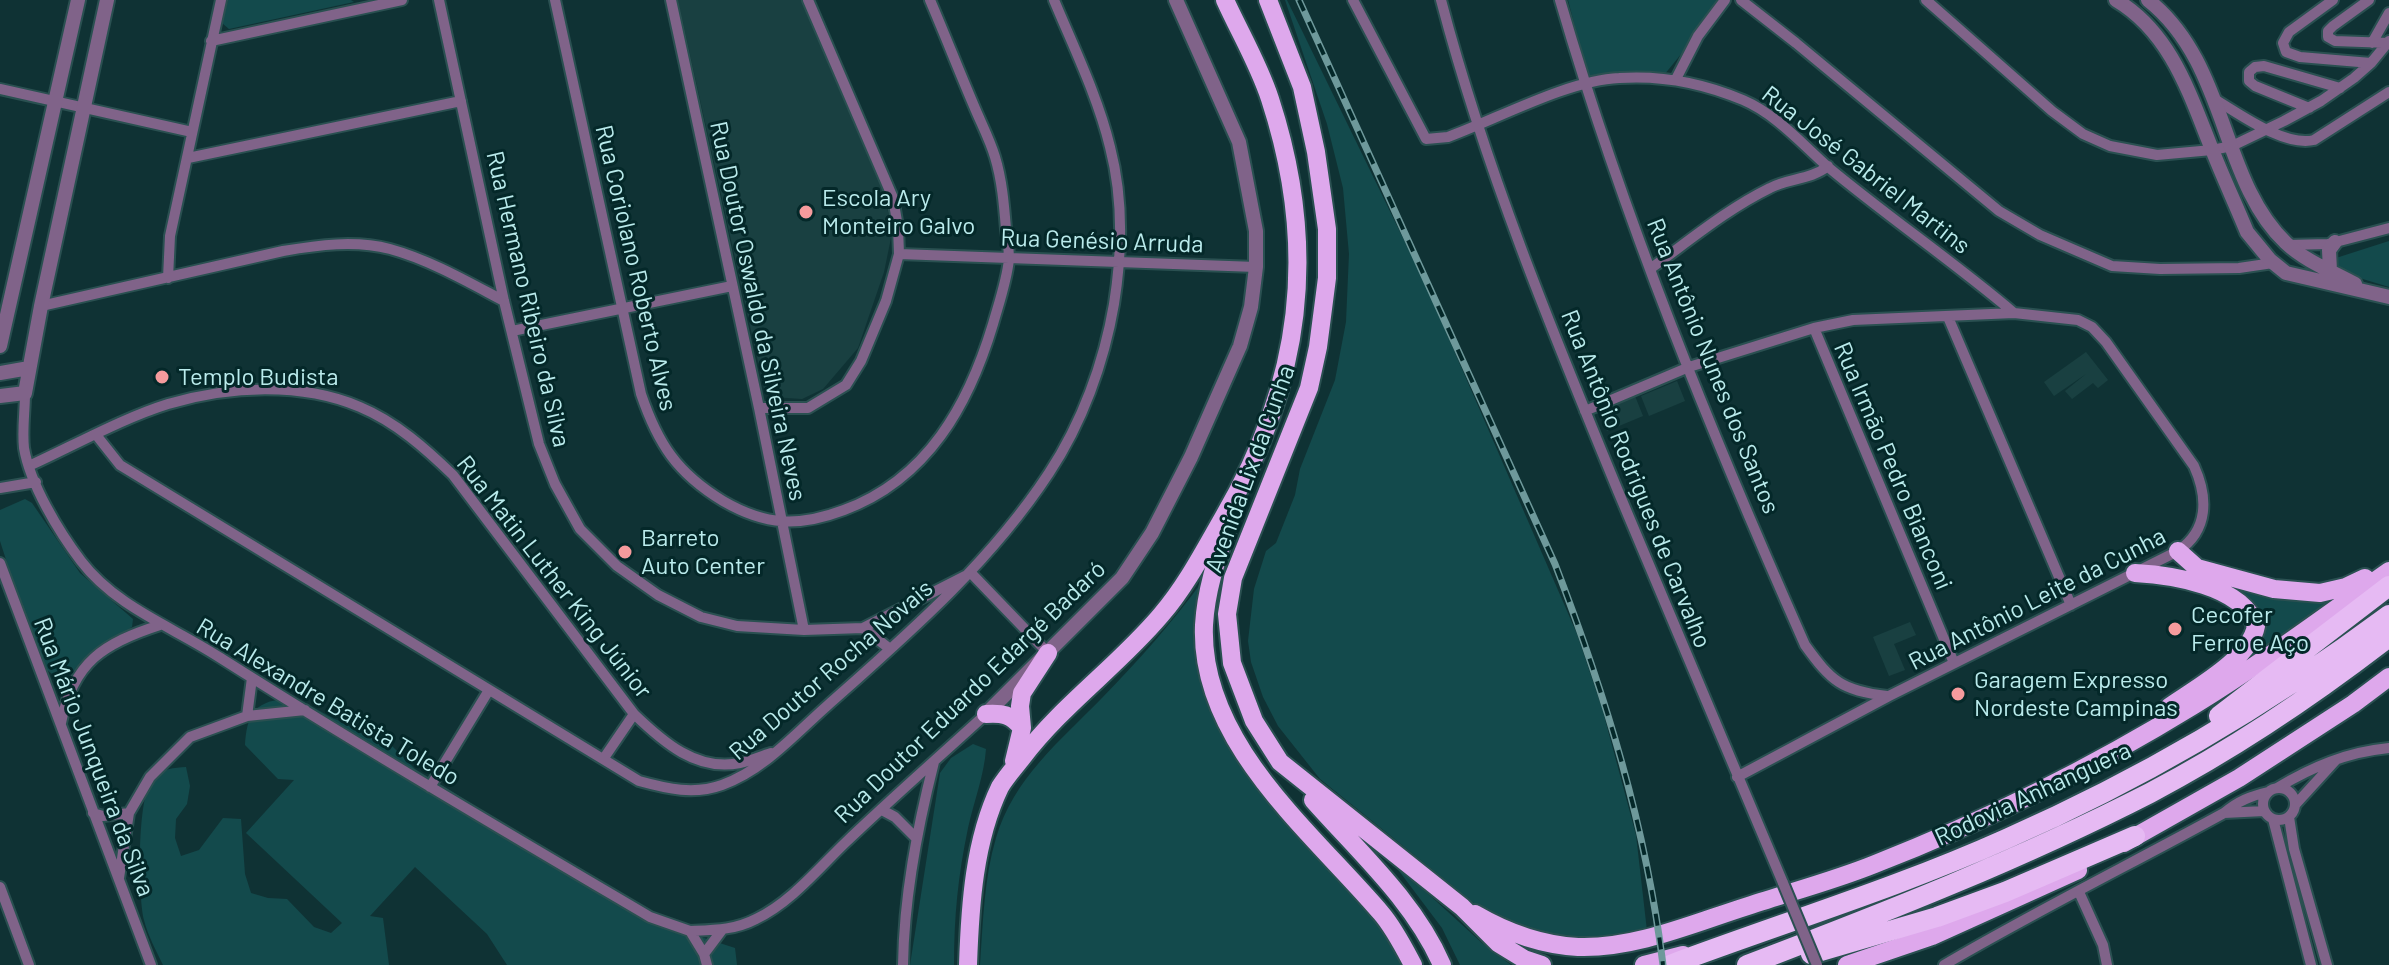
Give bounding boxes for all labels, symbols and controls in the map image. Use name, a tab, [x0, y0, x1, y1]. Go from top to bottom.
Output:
street label: Rua José Gabriel Martins	[1756, 80, 1976, 260]
street label: Rua Doutor Oswaldo da Silveira Neves	[704, 119, 812, 503]
street label: Rua Coriolano Roberto Alves	[589, 122, 683, 414]
street label: Rua Hermano Ribeiro da Silva	[480, 148, 576, 450]
place label: Escola Ary Monteiro Galvo	[822, 184, 975, 240]
marker: Escola Ary Monteiro Galvo	[797, 203, 815, 221]
street label: Rua Antônio Nunes dos Santos	[1641, 214, 1785, 518]
street label: Rua Genésio Arruda	[1000, 223, 1204, 259]
street label: Rua Antônio Rodrigues de Carvalho	[1555, 306, 1717, 652]
street label: Rua Irmão Pedro Bianconi	[1828, 338, 1958, 594]
street label: Avenida Lix da Cunha	[1199, 361, 1301, 577]
place label: Templo Budista	[178, 363, 339, 391]
marker: Templo Budista	[153, 368, 171, 386]
street label: Rua Matin Luther King Júnior	[450, 450, 658, 704]
street label: Rua Antônio Leite da Cunha	[1904, 522, 2170, 676]
place label: Barreto Auto Center	[641, 524, 765, 580]
marker: Barreto Auto Center	[616, 543, 634, 561]
street label: Rua Doutor Eduardo Edargé Badaró	[829, 555, 1111, 829]
street label: Rua Doutor Rocha Novais	[723, 574, 939, 766]
place label: Cecofer Ferro e Aço	[2191, 601, 2309, 657]
street label: Rua Alexandre Batista Toledo	[191, 612, 465, 792]
street label: Rua Mário Junqueira da Silva	[27, 613, 161, 901]
marker: Cecofer Ferro e Aço	[2166, 620, 2184, 638]
place label: Garagem Expresso Nordeste Campinas	[1974, 666, 2178, 722]
marker: Garagem Expresso Nordeste Campinas	[1949, 685, 1967, 703]
street label: Rodovia Anhanguera	[1930, 736, 2136, 852]

